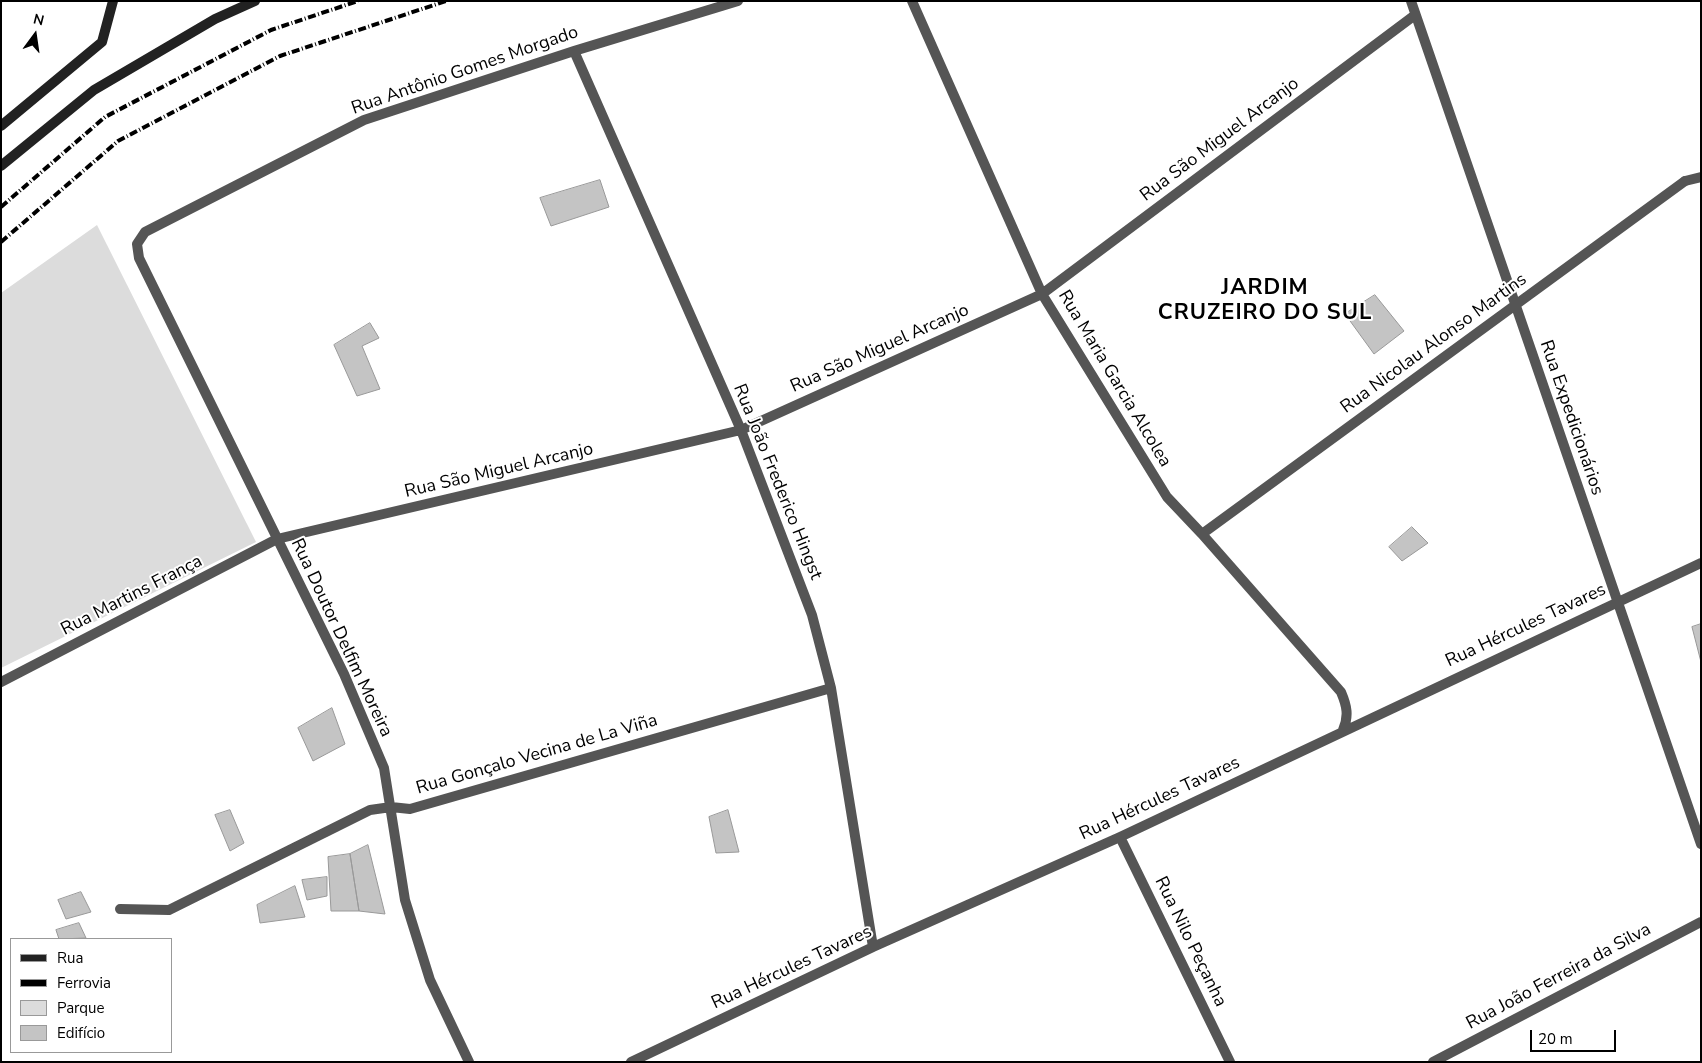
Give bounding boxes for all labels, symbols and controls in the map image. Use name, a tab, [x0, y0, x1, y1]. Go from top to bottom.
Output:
text: N	[31, 9, 46, 30]
north arrow	[10, 10, 60, 60]
street label: Rua Antônio Gomes Morgado	[349, 22, 581, 120]
street label: Rua São Miguel Arcanjo	[1136, 73, 1304, 207]
street label: Rua Nicolau Alonso Martins	[1337, 269, 1531, 419]
district label: JARDIM CRUZEIRO DO SUL	[1156, 276, 1374, 328]
street label: Rua Maria Garcia Alcolea	[1053, 287, 1175, 471]
street label: Rua São Miguel Arcanjo	[787, 300, 973, 398]
street label: Rua Expedicionários	[1534, 338, 1608, 498]
street label: Rua João Frederico Hingst	[728, 381, 826, 583]
street label: Rua São Miguel Arcanjo	[403, 439, 595, 503]
street label: Rua Doutor Delfim Moreira	[285, 535, 397, 741]
street label: Rua Martins França	[58, 551, 206, 641]
street label: Rua Hércules Tavares	[1442, 579, 1610, 673]
street label: Rua Gonçalo Vecina de La Viña	[414, 710, 660, 800]
street label: Rua Hércules Tavares	[1076, 752, 1244, 846]
street label: Rua Nilo Peçanha	[1149, 873, 1231, 1011]
street label: Rua João Ferreira da Silva	[1463, 919, 1655, 1035]
street label: Rua Hércules Tavares	[708, 921, 876, 1015]
legend	[10, 938, 172, 1053]
text: Rua	[57, 948, 83, 968]
text: Ferrovia	[57, 973, 111, 993]
text: Parque	[57, 998, 105, 1018]
scale bar	[1532, 1020, 1618, 1052]
text: Edifício	[57, 1023, 105, 1043]
text: 20 m	[1538, 1029, 1573, 1049]

